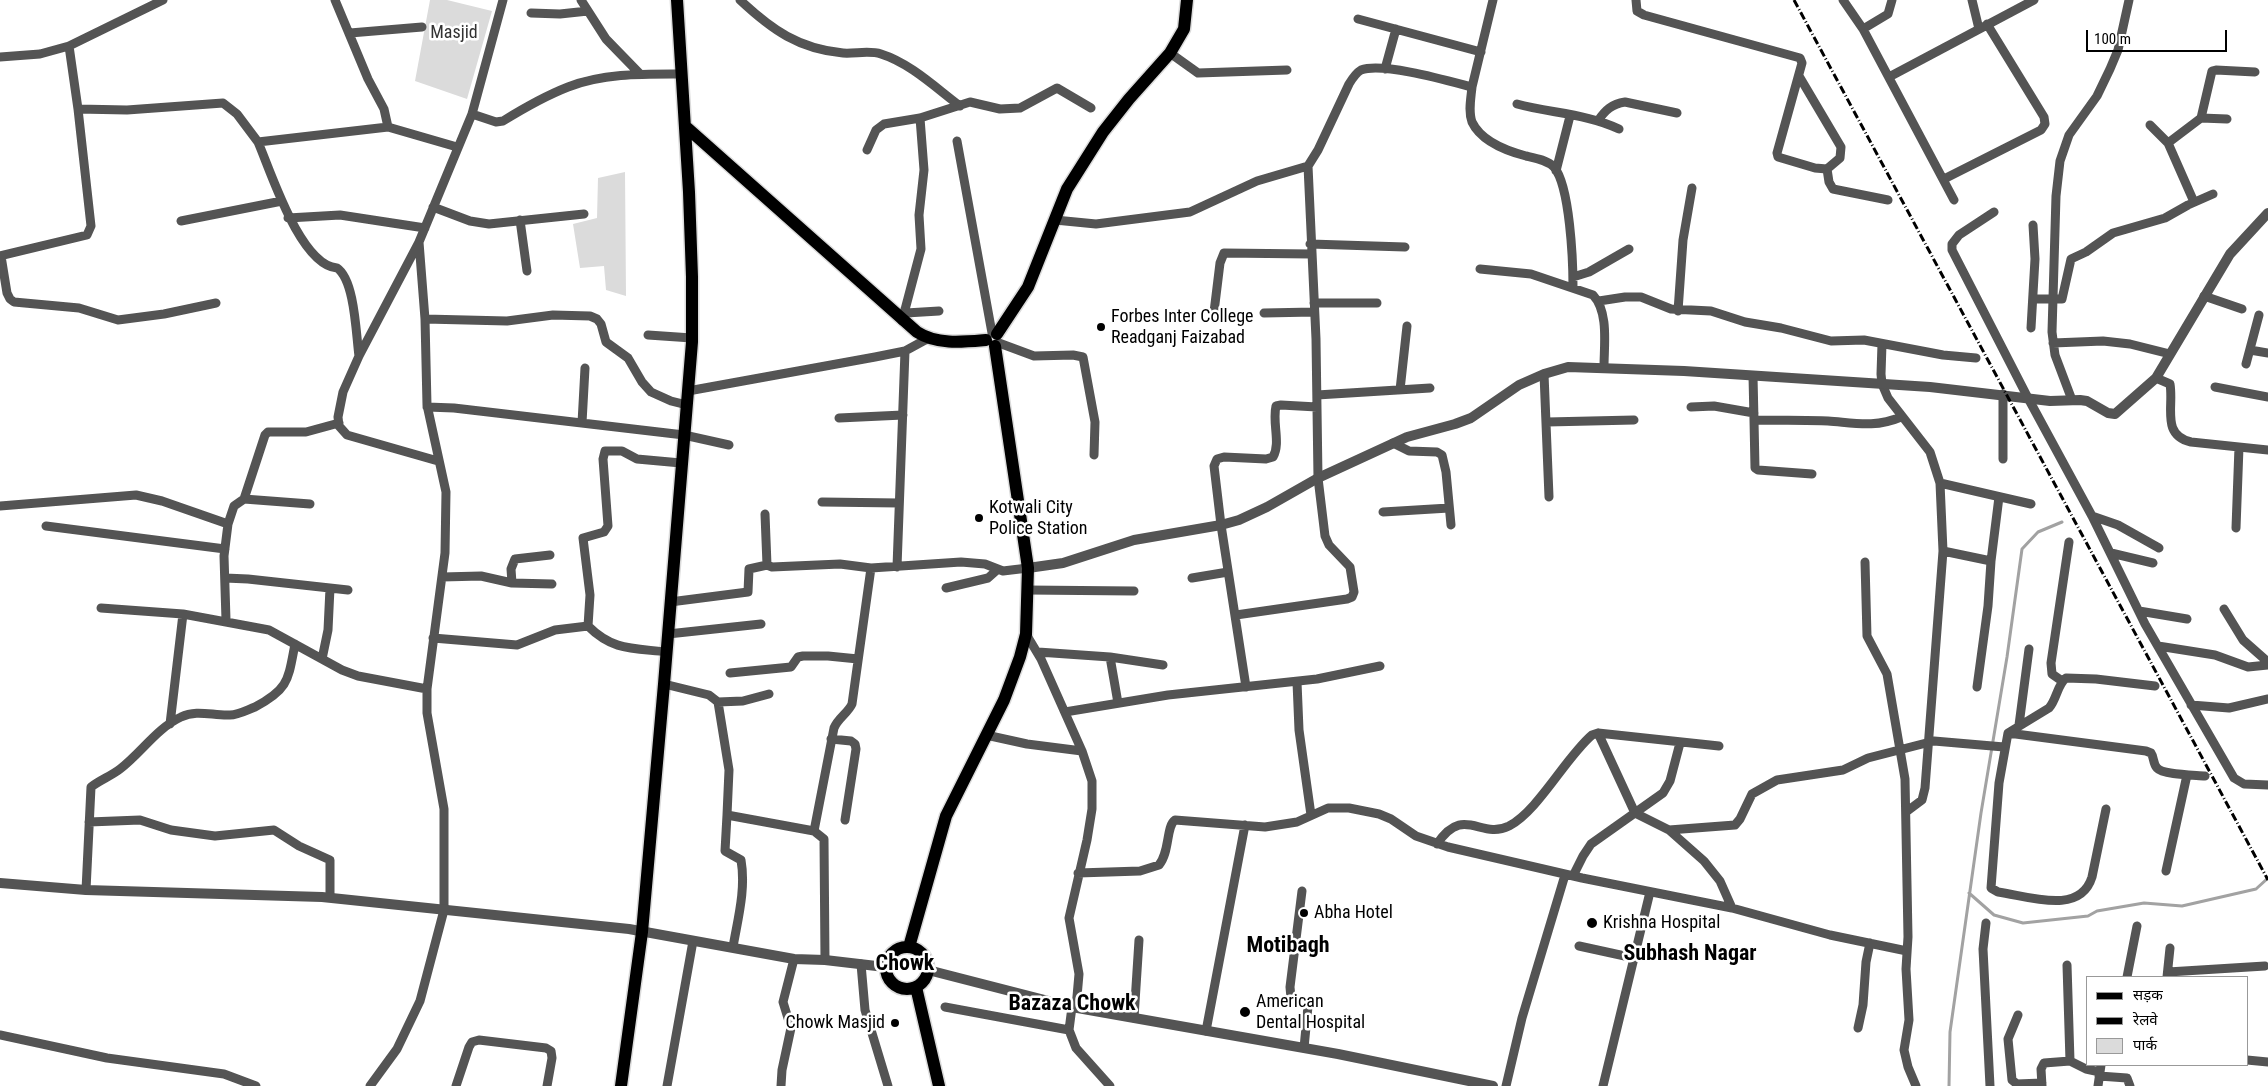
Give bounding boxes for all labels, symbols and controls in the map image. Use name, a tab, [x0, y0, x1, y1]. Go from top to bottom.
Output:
scale bar	[2088, 20, 2229, 52]
park label: Masjid	[430, 22, 478, 44]
text: 100 m	[2094, 30, 2131, 48]
place label: Forbes Inter College Readganj Faizabad	[1111, 306, 1253, 348]
marker: Forbes Inter College Readganj Faizabad	[1095, 321, 1107, 333]
place label: Kotwali City Police Station	[989, 497, 1088, 540]
marker: Kotwali City Police Station	[973, 512, 985, 524]
place label: Abha Hotel	[1314, 902, 1393, 924]
marker: Abha Hotel	[1298, 907, 1310, 919]
place label: Krishna Hospital	[1603, 912, 1720, 934]
marker: Krishna Hospital	[1585, 916, 1599, 930]
district label: Motibagh	[1246, 933, 1330, 959]
district label: Subhash Nagar	[1623, 941, 1757, 967]
district label: Chowk	[876, 951, 934, 977]
legend	[2086, 976, 2248, 1066]
text: सड़क	[2133, 986, 2163, 1004]
district label: Bazaza Chowk	[1008, 991, 1136, 1017]
place label: American Dental Hospital	[1256, 991, 1365, 1034]
marker: American Dental Hospital	[1238, 1005, 1252, 1019]
text: रेलवे	[2133, 1011, 2158, 1029]
place label: Chowk Masjid	[786, 1012, 885, 1034]
marker: Chowk Masjid	[889, 1017, 901, 1029]
text: पार्क	[2133, 1036, 2157, 1054]

